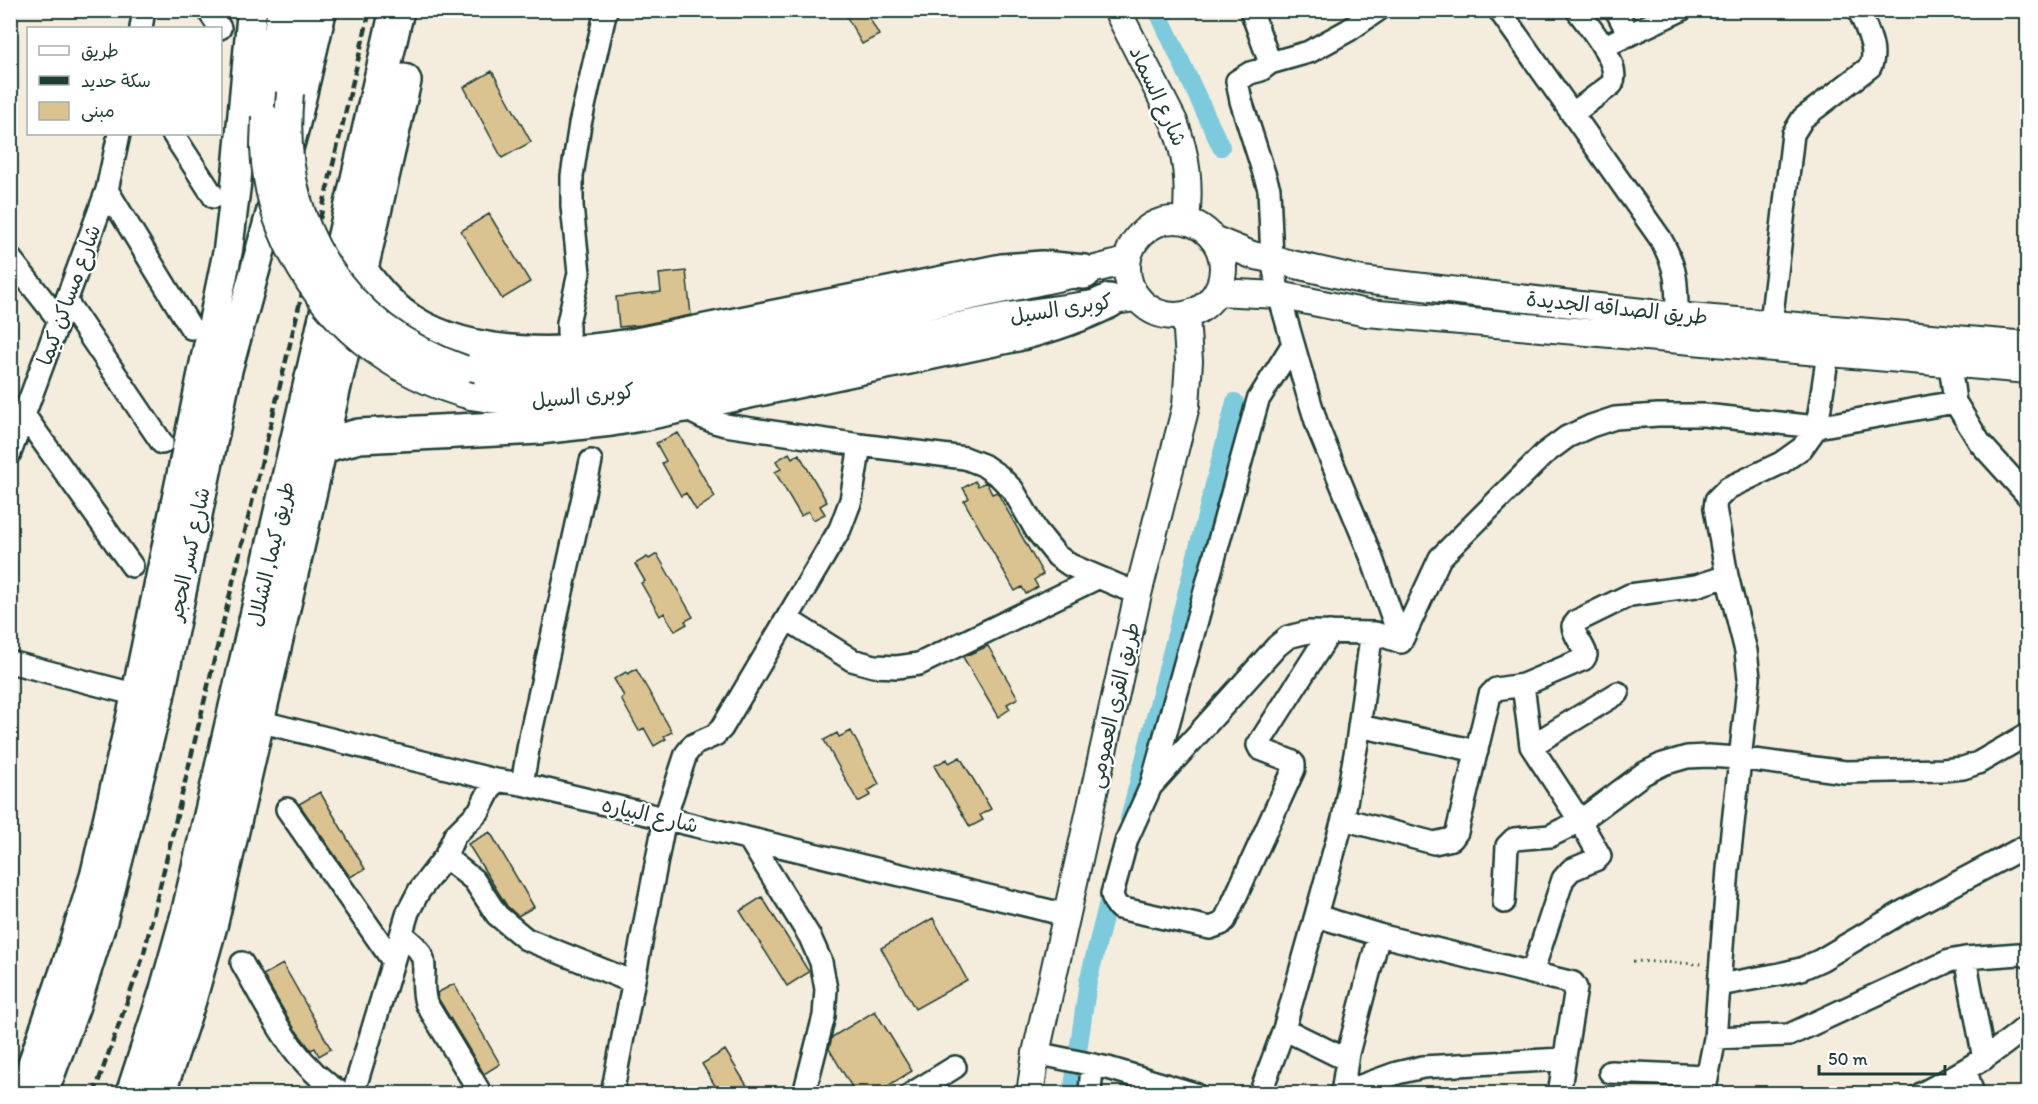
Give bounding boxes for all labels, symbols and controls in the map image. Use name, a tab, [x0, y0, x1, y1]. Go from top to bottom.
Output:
legend	[27, 27, 222, 135]
text: طريق	[81, 40, 119, 62]
street label: شارع السماد	[1122, 42, 1192, 151]
text: سكة حديد	[81, 70, 151, 92]
text: مبنى	[81, 100, 115, 122]
street label: شارع مساكن كيما	[32, 221, 108, 370]
street label: طريق الصداقه الجديدة	[1525, 286, 1709, 329]
street label: كوبرى السيل	[1008, 288, 1114, 331]
street label: كوبرى السيل	[530, 378, 636, 415]
street label: طريق كيما, الشلال	[242, 479, 299, 629]
street label: شارع كسر الحجر	[162, 485, 218, 625]
street label: طريق القرى العمومى	[1082, 619, 1147, 791]
street label: شارع البياره	[599, 791, 701, 841]
scale bar	[1819, 1038, 1945, 1076]
text: 50 m	[1828, 1048, 1868, 1070]

